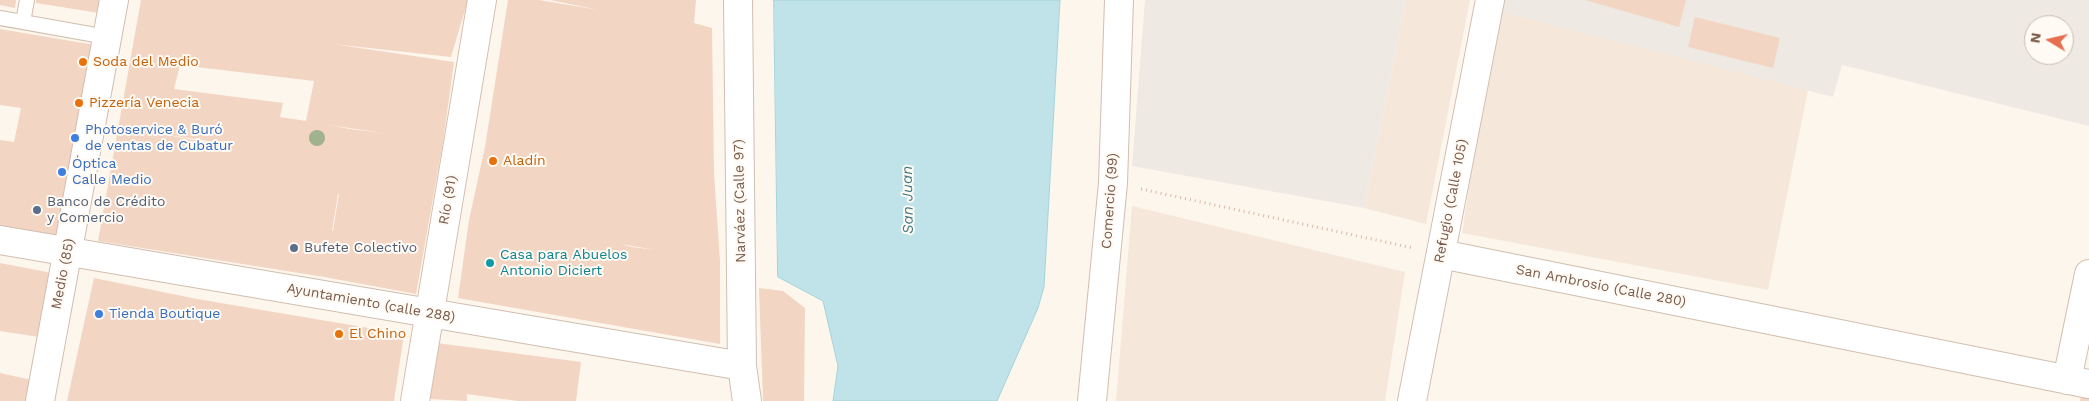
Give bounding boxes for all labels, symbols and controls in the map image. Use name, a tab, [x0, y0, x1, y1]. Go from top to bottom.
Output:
north arrow	[2024, 15, 2074, 65]
text: N	[2026, 31, 2044, 44]
place label: Soda del Medio	[93, 54, 199, 70]
marker: Soda del Medio	[77, 56, 89, 68]
place label: Pizzería Venecia	[89, 95, 199, 111]
marker: Pizzería Venecia	[73, 97, 85, 109]
place label: Photoservice & Buró de ventas de Cubatur	[85, 122, 233, 154]
marker: Photoservice & Buró de ventas de Cubatur	[69, 132, 81, 144]
street label: Refugio (Calle 105)	[1431, 138, 1471, 264]
street label: Narváez (Calle 97)	[731, 139, 749, 263]
place label: Aladín	[503, 153, 546, 169]
street label: Comercio (99)	[1098, 153, 1122, 249]
marker: Aladín	[487, 155, 499, 167]
place label: Óptica Calle Medio	[72, 156, 152, 188]
marker: Óptica Calle Medio	[56, 166, 68, 178]
water label: San Juan	[898, 166, 918, 234]
street label: Río (91)	[435, 174, 461, 226]
place label: Banco de Crédito y Comercio	[47, 194, 165, 226]
marker: Banco de Crédito y Comercio	[31, 204, 43, 216]
street label: Medio (85)	[48, 237, 78, 311]
place label: Bufete Colectivo	[304, 240, 417, 256]
marker: Bufete Colectivo	[288, 242, 300, 254]
place label: Casa para Abuelos Antonio Diciert	[500, 247, 627, 280]
marker: Casa para Abuelos Antonio Diciert	[484, 257, 496, 269]
street label: San Ambrosio (Calle 280)	[1515, 261, 1687, 311]
street label: Ayuntamiento (calle 288)	[285, 280, 457, 326]
place label: Tienda Boutique	[109, 306, 220, 322]
marker: Tienda Boutique	[93, 308, 105, 320]
place label: El Chino	[349, 326, 406, 342]
marker: El Chino	[333, 328, 345, 340]

